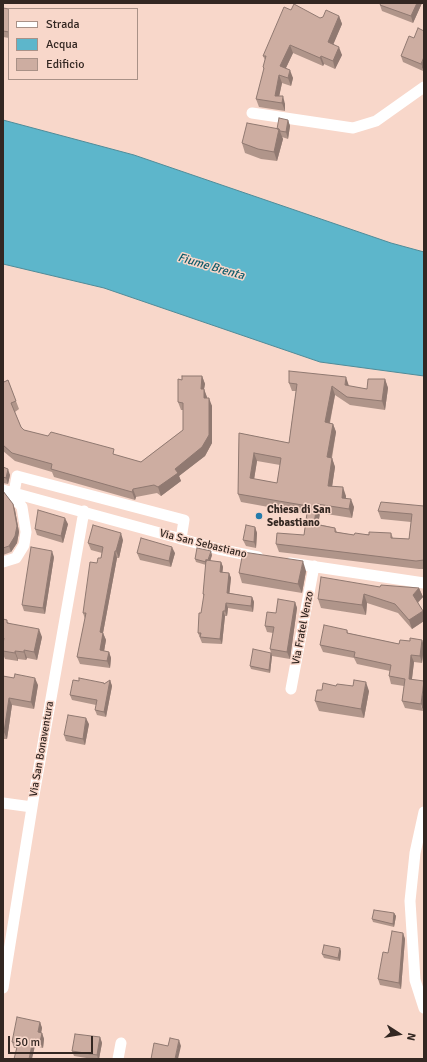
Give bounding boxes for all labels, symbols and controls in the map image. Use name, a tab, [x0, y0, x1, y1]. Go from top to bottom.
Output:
legend	[8, 8, 138, 80]
text: Strada	[46, 17, 80, 32]
text: Acqua	[46, 37, 78, 52]
text: Edificio	[46, 57, 84, 72]
water label: Fiume Brenta	[176, 251, 246, 283]
place label: Chiesa di San Sebastiano	[267, 503, 331, 529]
marker: Chiesa di San Sebastiano	[254, 511, 264, 521]
street label: Via San Sebastiano	[158, 527, 248, 561]
street label: Via Fratel Venzo	[289, 590, 317, 666]
street label: Via San Bonaventura	[27, 700, 57, 798]
north arrow	[379, 1014, 419, 1054]
scale bar	[10, 1028, 95, 1054]
text: N	[404, 1032, 418, 1042]
text: 50 m	[15, 1035, 40, 1050]

